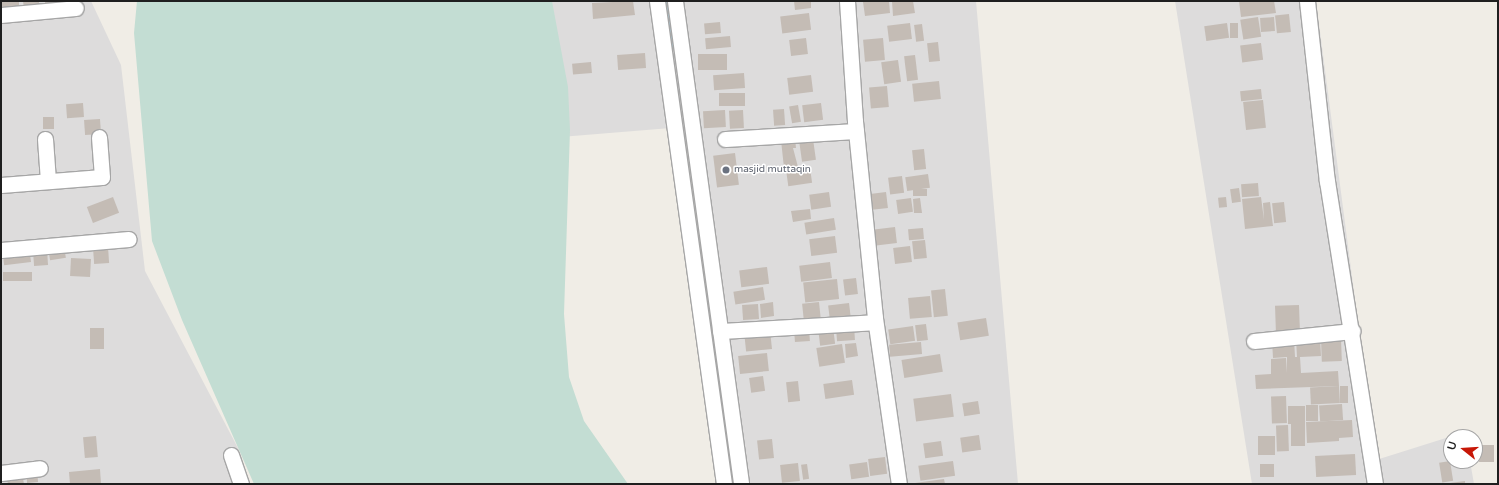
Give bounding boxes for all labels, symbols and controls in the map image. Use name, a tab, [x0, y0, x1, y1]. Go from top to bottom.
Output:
place label: masjid muttaqin	[734, 164, 811, 176]
marker: masjid muttaqin	[721, 165, 731, 175]
north arrow	[1443, 429, 1483, 469]
text: U	[1445, 440, 1459, 452]

